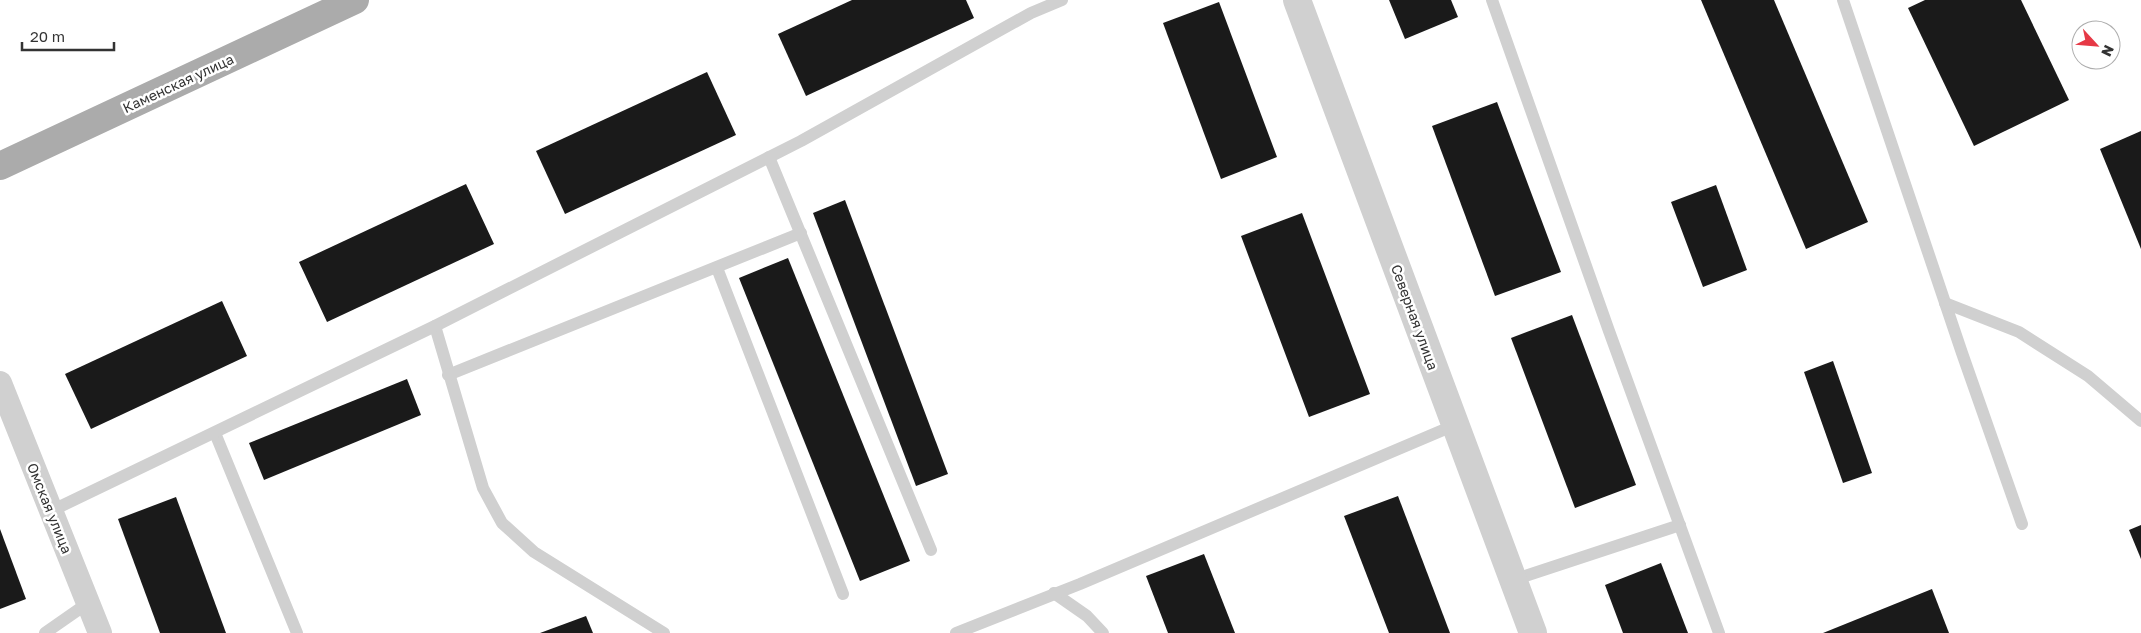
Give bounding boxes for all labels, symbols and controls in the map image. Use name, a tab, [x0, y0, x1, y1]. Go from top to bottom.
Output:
scale bar	[22, 20, 115, 52]
north arrow	[2071, 20, 2121, 70]
text: 20 m	[30, 27, 65, 45]
text: N	[2098, 42, 2118, 59]
street label: Каменская улица	[120, 50, 236, 116]
street label: Северная улица	[1388, 262, 1442, 372]
street label: Омская улица	[24, 460, 76, 556]

